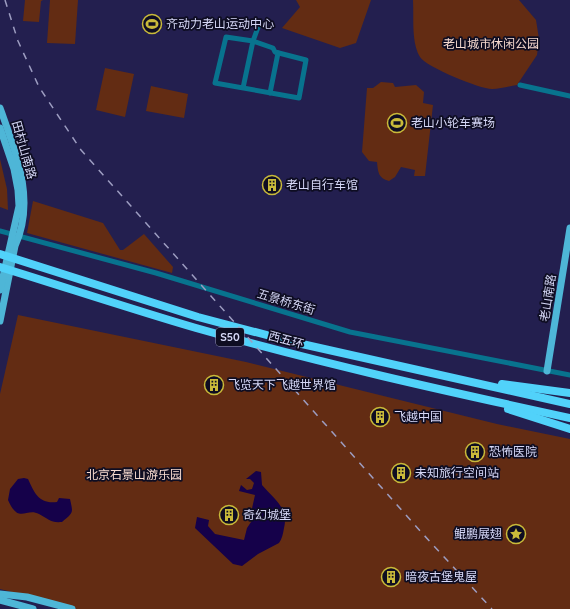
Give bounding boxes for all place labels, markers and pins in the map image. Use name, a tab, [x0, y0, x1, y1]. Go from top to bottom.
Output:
sports icon: 齐动力老山运动中心	[141, 13, 163, 35]
place label: 齐动力老山运动中心	[166, 16, 274, 31]
sports icon: 老山小轮车赛场	[386, 112, 408, 134]
place label: 老山小轮车赛场	[411, 115, 495, 130]
building icon: 老山自行车馆	[261, 174, 283, 196]
place label: 老山自行车馆	[286, 177, 358, 192]
building icon: 飞览天下飞越世界馆	[203, 374, 225, 396]
place label: 飞览天下飞越世界馆	[228, 377, 336, 392]
building icon: 飞越中国	[369, 406, 391, 428]
place label: 飞越中国	[394, 409, 442, 424]
building icon: 恐怖医院	[464, 441, 486, 463]
place label: 恐怖医院	[489, 444, 537, 459]
building icon: 未知旅行空间站	[390, 462, 412, 484]
place label: 未知旅行空间站	[415, 465, 499, 480]
building icon: 奇幻城堡	[218, 504, 240, 526]
place label: 奇幻城堡	[243, 507, 291, 522]
place icon: 鲲鹏展翅	[505, 523, 527, 545]
place label: 鲲鹏展翅	[454, 526, 502, 541]
building icon: 暗夜古堡鬼屋	[380, 566, 402, 588]
place label: 暗夜古堡鬼屋	[405, 569, 477, 584]

